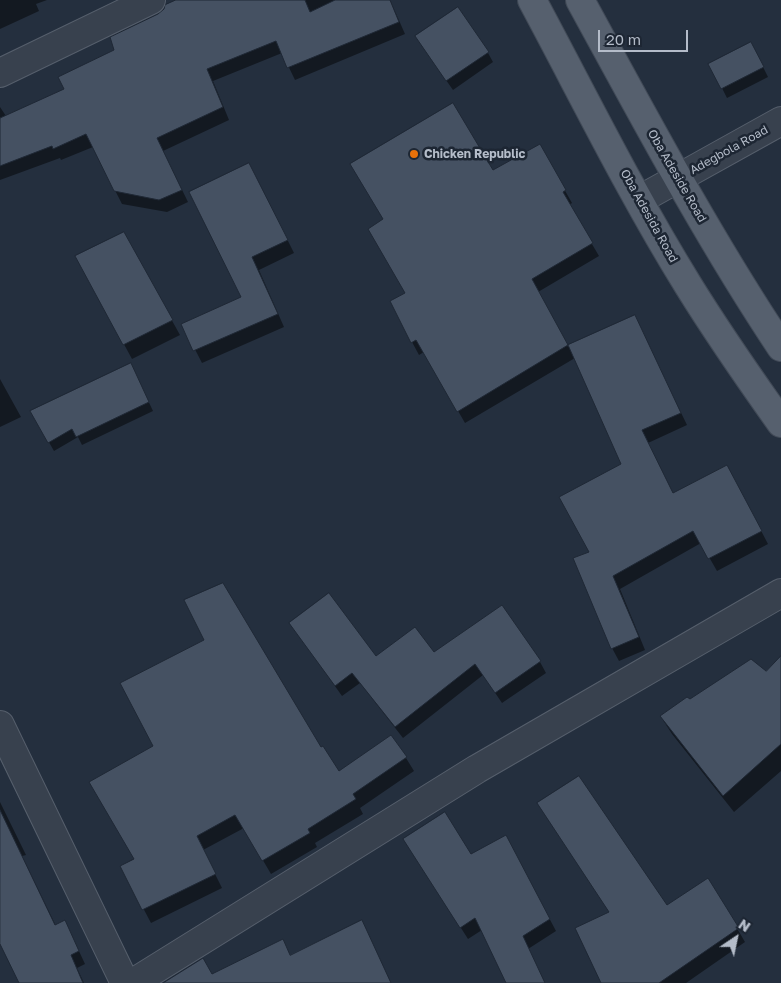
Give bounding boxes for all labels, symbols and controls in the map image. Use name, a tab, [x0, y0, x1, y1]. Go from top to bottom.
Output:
scale bar	[601, 20, 691, 52]
text: 20 m	[606, 30, 641, 48]
street label: Adegbola Road	[687, 123, 771, 177]
street label: Oba Adeside Road	[645, 127, 709, 225]
place label: Chicken Republic	[424, 147, 525, 161]
marker: Chicken Republic	[408, 148, 420, 160]
street label: Oba Adesida Road	[617, 167, 681, 265]
north arrow	[711, 913, 761, 963]
text: N	[735, 915, 754, 935]

